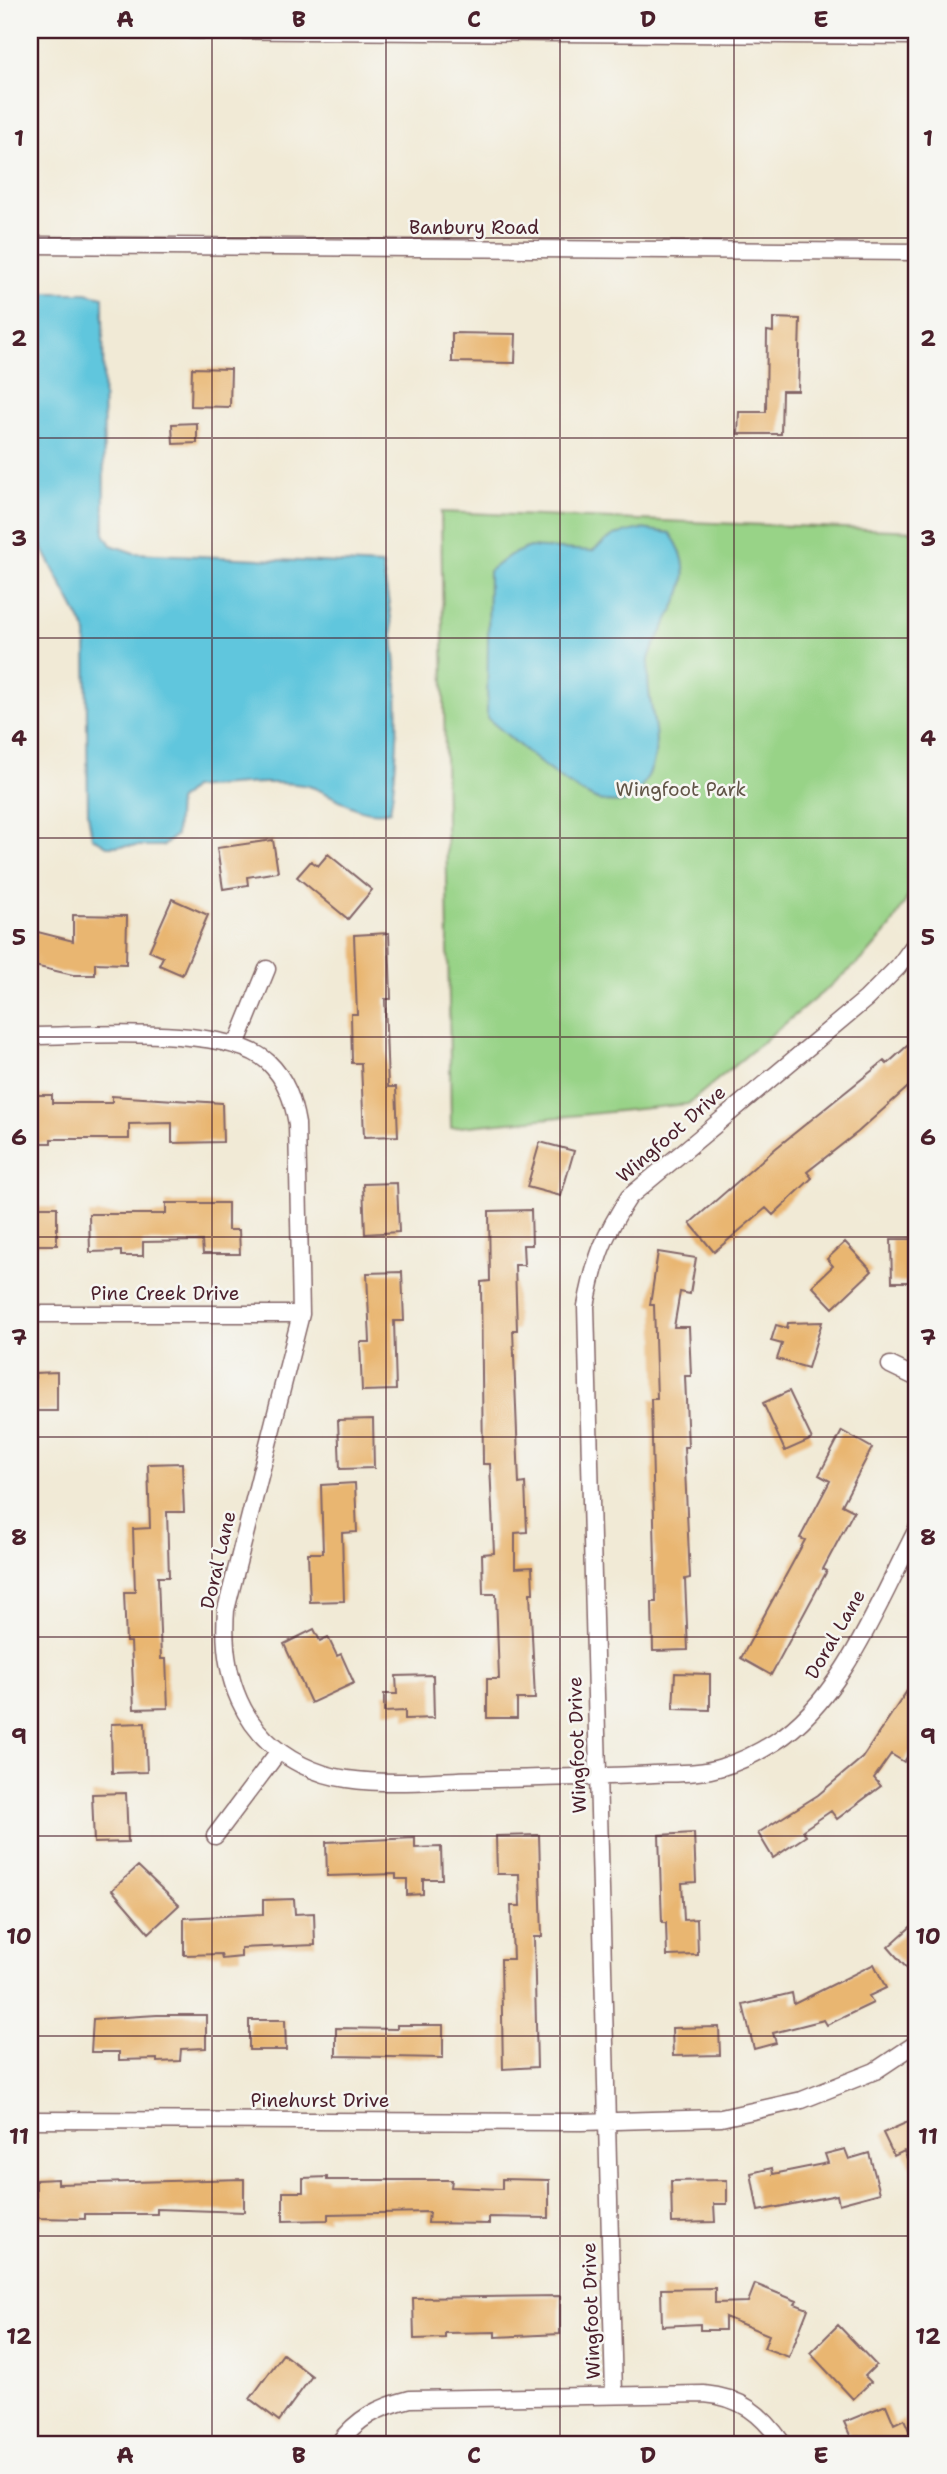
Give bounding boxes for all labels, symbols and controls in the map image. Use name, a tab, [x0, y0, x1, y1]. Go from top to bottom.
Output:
text: A	[116, 4, 134, 34]
text: B	[292, 4, 306, 34]
text: C	[467, 4, 481, 34]
text: D	[640, 4, 656, 34]
text: E	[813, 4, 829, 34]
text: 1	[14, 123, 24, 153]
text: 1	[923, 123, 933, 153]
street label: Banbury Road	[409, 215, 539, 240]
text: 2	[11, 323, 27, 353]
text: 2	[920, 323, 936, 353]
text: 3	[11, 523, 27, 553]
text: 3	[920, 523, 936, 553]
text: 4	[11, 723, 27, 753]
text: 4	[920, 723, 936, 753]
park label: Wingfoot Park	[615, 777, 747, 802]
text: 5	[12, 922, 26, 952]
text: 5	[921, 922, 935, 952]
street label: Wingfoot Drive	[611, 1080, 731, 1188]
text: 6	[11, 1122, 27, 1152]
text: 6	[920, 1122, 936, 1152]
street label: Pine Creek Drive	[91, 1281, 239, 1306]
text: 7	[11, 1322, 27, 1352]
text: 7	[920, 1322, 936, 1352]
street label: Doral Lane	[195, 1509, 241, 1611]
text: 8	[11, 1522, 27, 1552]
text: 8	[920, 1522, 936, 1552]
street label: Doral Lane	[799, 1585, 871, 1683]
street label: Wingfoot Drive	[562, 1676, 592, 1814]
text: 9	[11, 1721, 27, 1751]
text: 9	[920, 1721, 936, 1751]
text: 10	[6, 1921, 32, 1951]
text: 10	[915, 1921, 941, 1951]
street label: Pinehurst Drive	[250, 2088, 390, 2113]
text: 11	[9, 2121, 29, 2151]
text: 11	[918, 2121, 938, 2151]
street label: Wingfoot Drive	[576, 2242, 606, 2380]
text: 12	[6, 2321, 32, 2351]
text: 12	[915, 2321, 941, 2351]
text: A	[116, 2440, 134, 2470]
text: B	[292, 2440, 306, 2470]
text: C	[467, 2440, 481, 2470]
text: D	[640, 2440, 656, 2470]
text: E	[813, 2440, 829, 2470]

